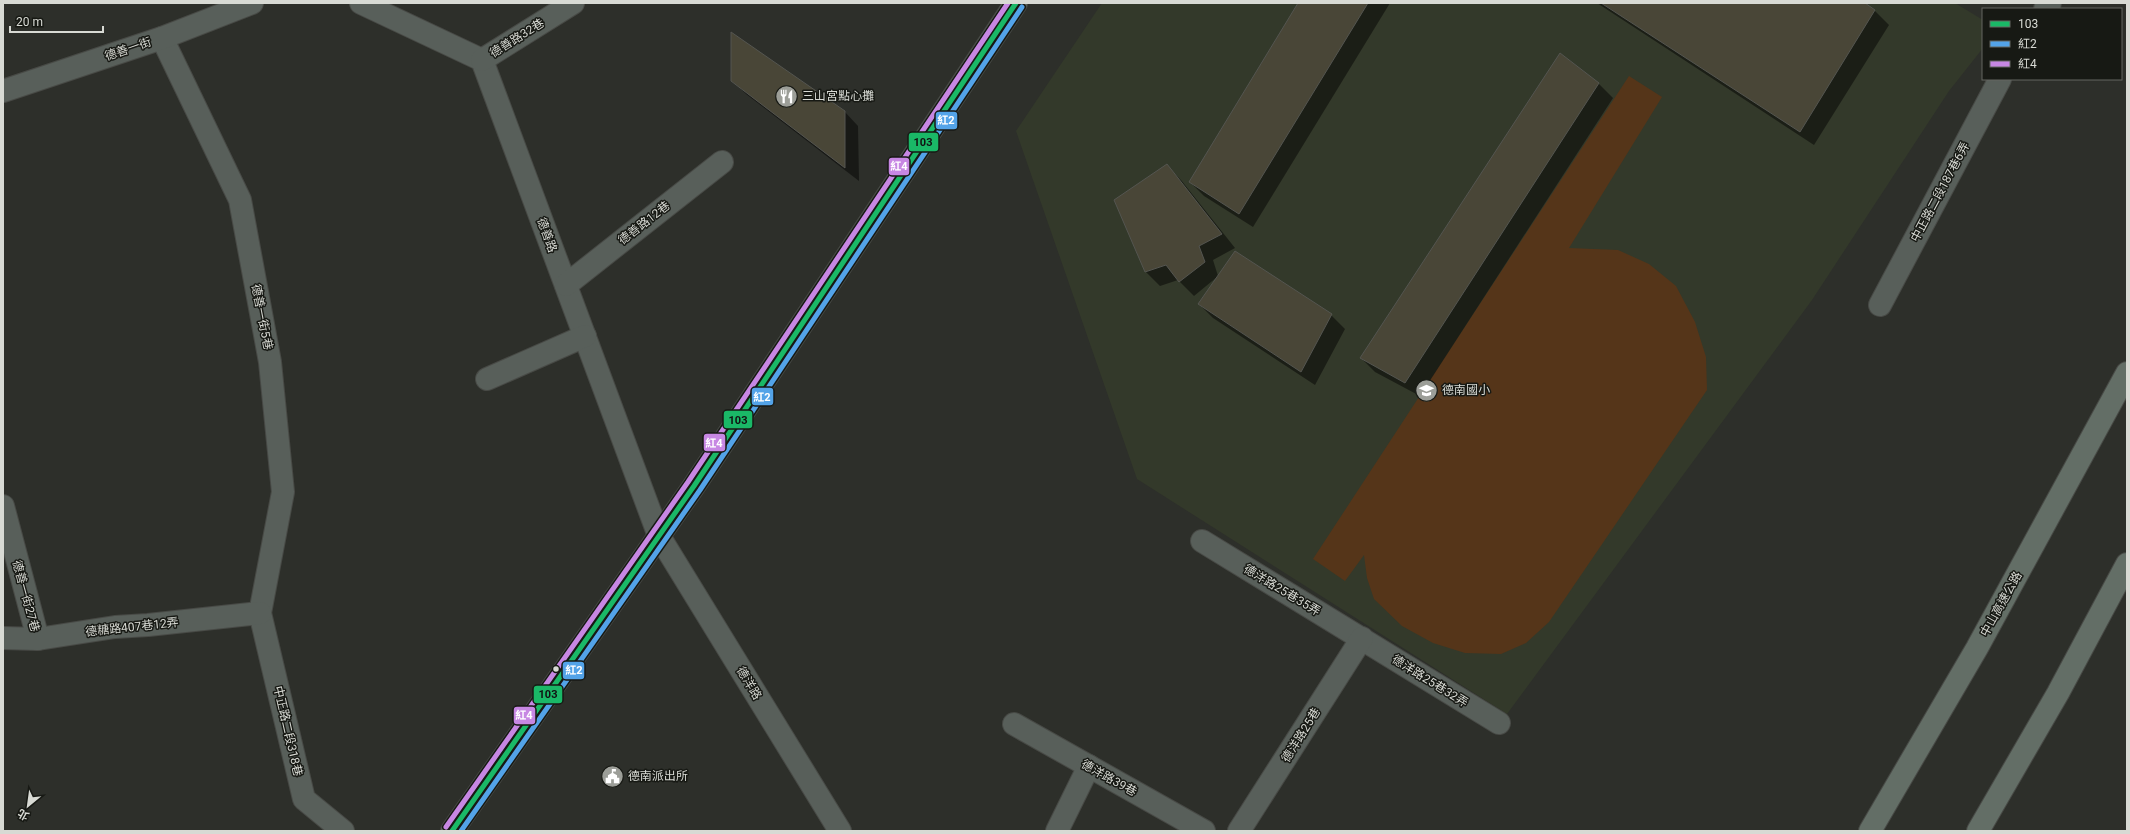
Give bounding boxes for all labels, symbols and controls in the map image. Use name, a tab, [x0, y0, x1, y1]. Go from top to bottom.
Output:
scale bar	[10, 8, 103, 34]
legend	[1982, 8, 2122, 80]
text: 20 m	[16, 15, 43, 29]
street label: 德善路32巷	[487, 16, 547, 60]
text: 103	[2018, 17, 2038, 31]
street label: 德善一街	[103, 35, 153, 63]
text: 紅2	[2018, 37, 2037, 51]
text: 紅4	[2018, 57, 2037, 71]
restaurant icon: 三山宮點心攤	[774, 83, 800, 109]
place label: 三山宮點心攤	[802, 89, 874, 103]
line badge: 紅2	[935, 111, 958, 130]
text: 紅2	[937, 114, 955, 127]
line badge: 103	[908, 132, 939, 152]
text: 103	[914, 136, 932, 149]
street label: 中正路二段187巷6弄	[1908, 140, 1972, 244]
line badge: 紅4	[888, 157, 910, 176]
text: 紅4	[890, 160, 908, 173]
street label: 德善路12巷	[615, 199, 673, 247]
street label: 德善路	[534, 216, 560, 254]
street label: 德善一街5巷	[249, 283, 275, 351]
school or university icon: 德南國小	[1413, 377, 1439, 403]
place label: 德南國小	[1442, 383, 1490, 397]
line badge: 紅2	[751, 387, 774, 406]
text: 紅2	[753, 391, 771, 404]
line badge: 103	[723, 410, 753, 429]
text: 103	[729, 414, 747, 427]
line badge: 紅4	[703, 433, 726, 452]
text: 紅4	[705, 437, 723, 450]
street label: 德善一街27巷	[10, 559, 42, 633]
street label: 德洋路25巷35弄	[1241, 562, 1323, 618]
street label: 中山高速公路	[1977, 569, 2025, 639]
street label: 德糖路407巷12弄	[85, 615, 179, 639]
street label: 德洋路25巷32弄	[1389, 652, 1471, 710]
line badge: 紅2	[562, 661, 585, 680]
unlabelled marker	[551, 664, 561, 674]
text: 紅2	[565, 664, 583, 677]
street label: 德洋路	[734, 664, 764, 702]
street label: 中正路二段318巷	[271, 684, 305, 778]
line badge: 103	[533, 685, 563, 704]
text: 103	[539, 688, 557, 701]
street label: 德洋路25巷	[1279, 705, 1323, 765]
line badge: 紅4	[513, 706, 536, 725]
text: 紅4	[515, 709, 533, 722]
street label: 德洋路39巷	[1079, 757, 1139, 799]
public building icon: 德南派出所	[600, 763, 626, 789]
place label: 德南派出所	[628, 769, 688, 783]
north arrow	[8, 786, 48, 826]
text: 北	[15, 806, 31, 823]

